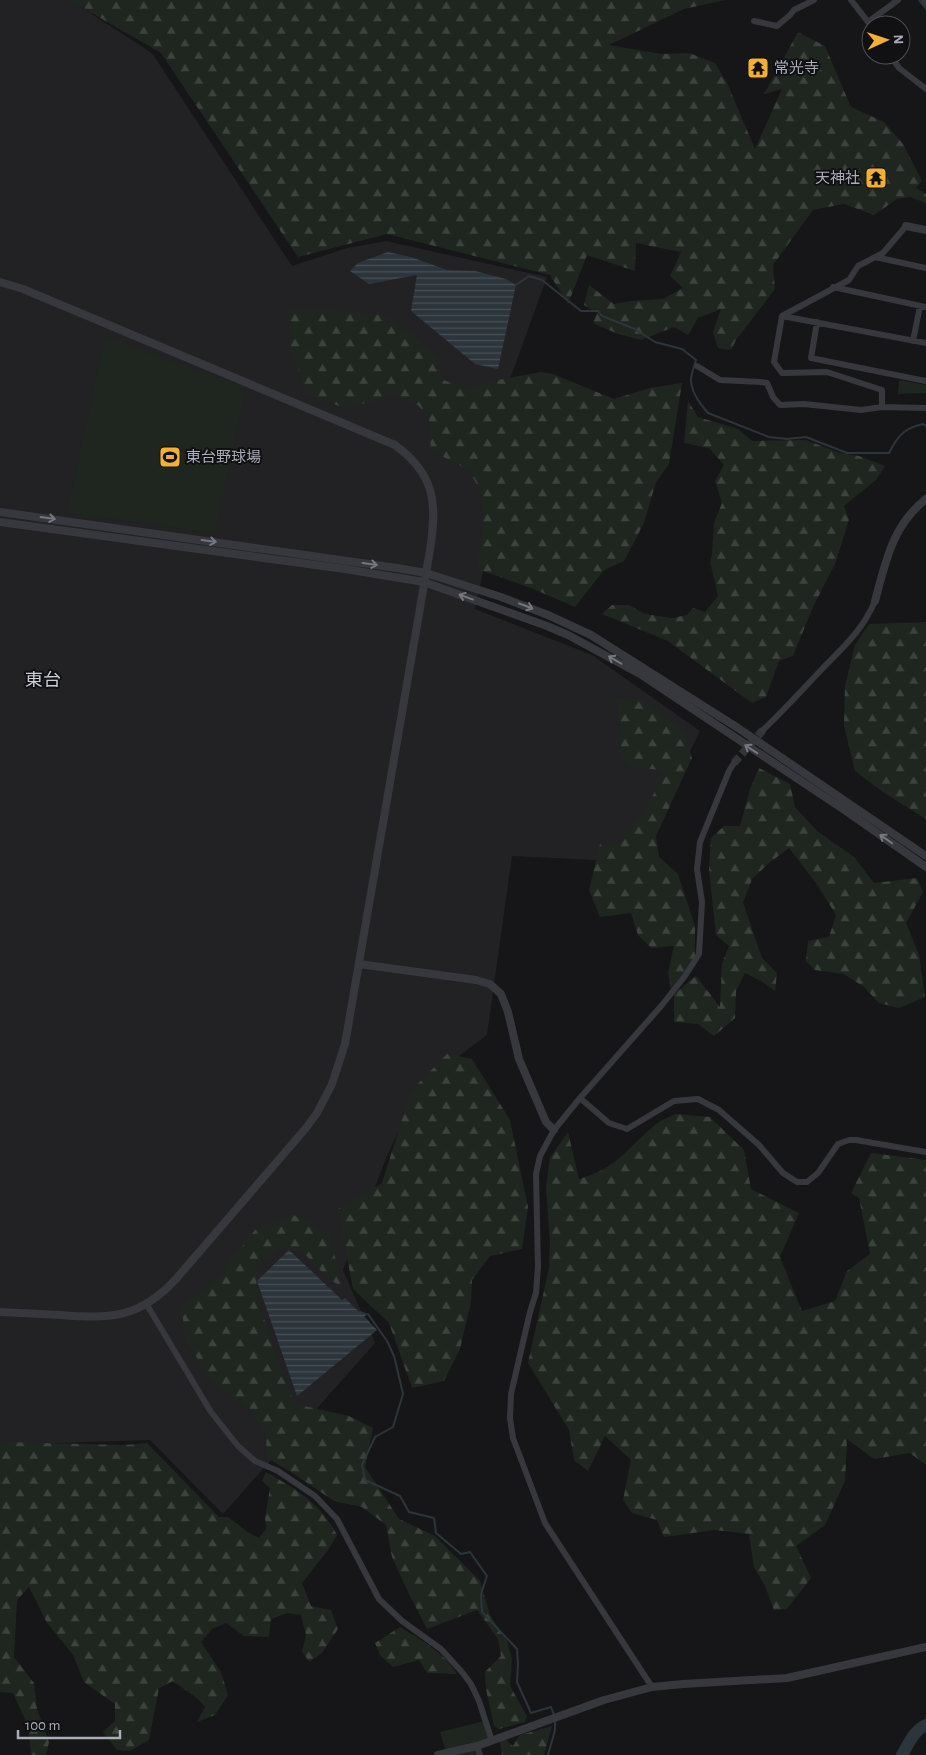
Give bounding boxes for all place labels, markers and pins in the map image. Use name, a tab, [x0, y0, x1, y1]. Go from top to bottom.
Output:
temple icon: 常光寺	[746, 56, 770, 80]
place label: 常光寺	[774, 60, 819, 76]
temple icon: 天神社	[864, 166, 888, 190]
place label: 天神社	[815, 170, 860, 186]
sports icon: 東台野球場	[158, 445, 182, 469]
place label: 東台野球場	[186, 449, 261, 465]

